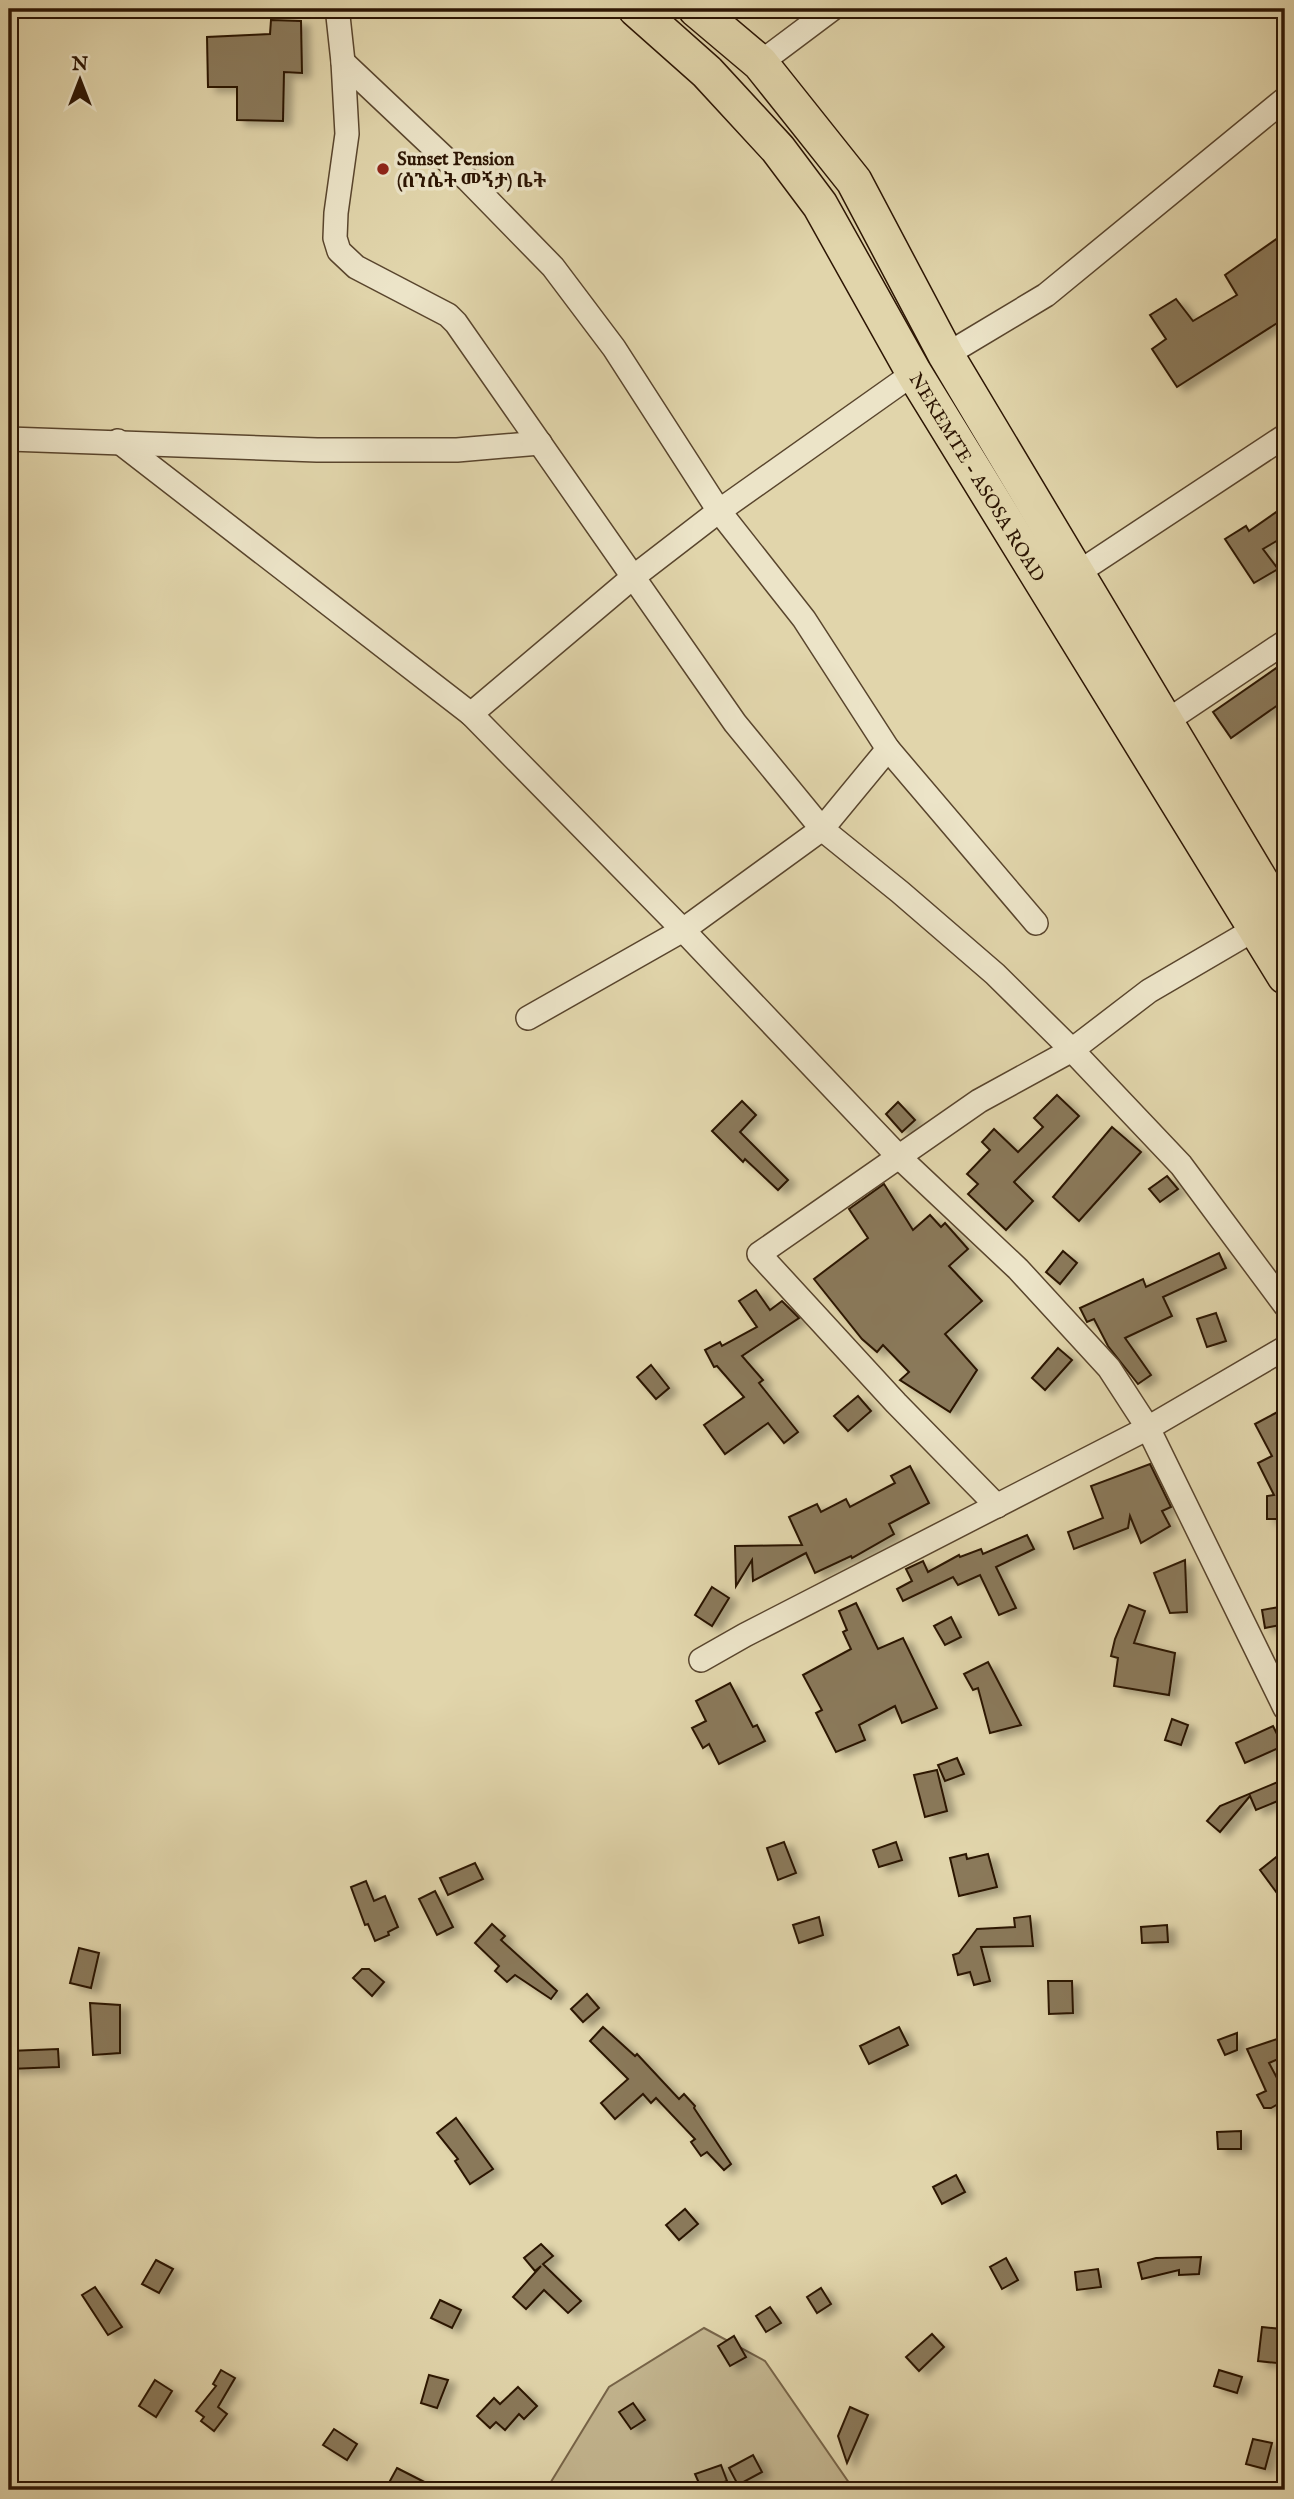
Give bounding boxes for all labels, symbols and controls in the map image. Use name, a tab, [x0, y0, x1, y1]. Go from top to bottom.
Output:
north arrow	[46, 46, 116, 116]
text: N	[71, 53, 89, 77]
place label: Sunset Pension (ሰንሴት መኝታ) ቤት	[397, 148, 546, 194]
marker: Sunset Pension (ሰንሴት መኝታ) ቤት	[375, 161, 391, 177]
street label: NEKEMTE - ASOSA ROAD	[903, 369, 1050, 587]

